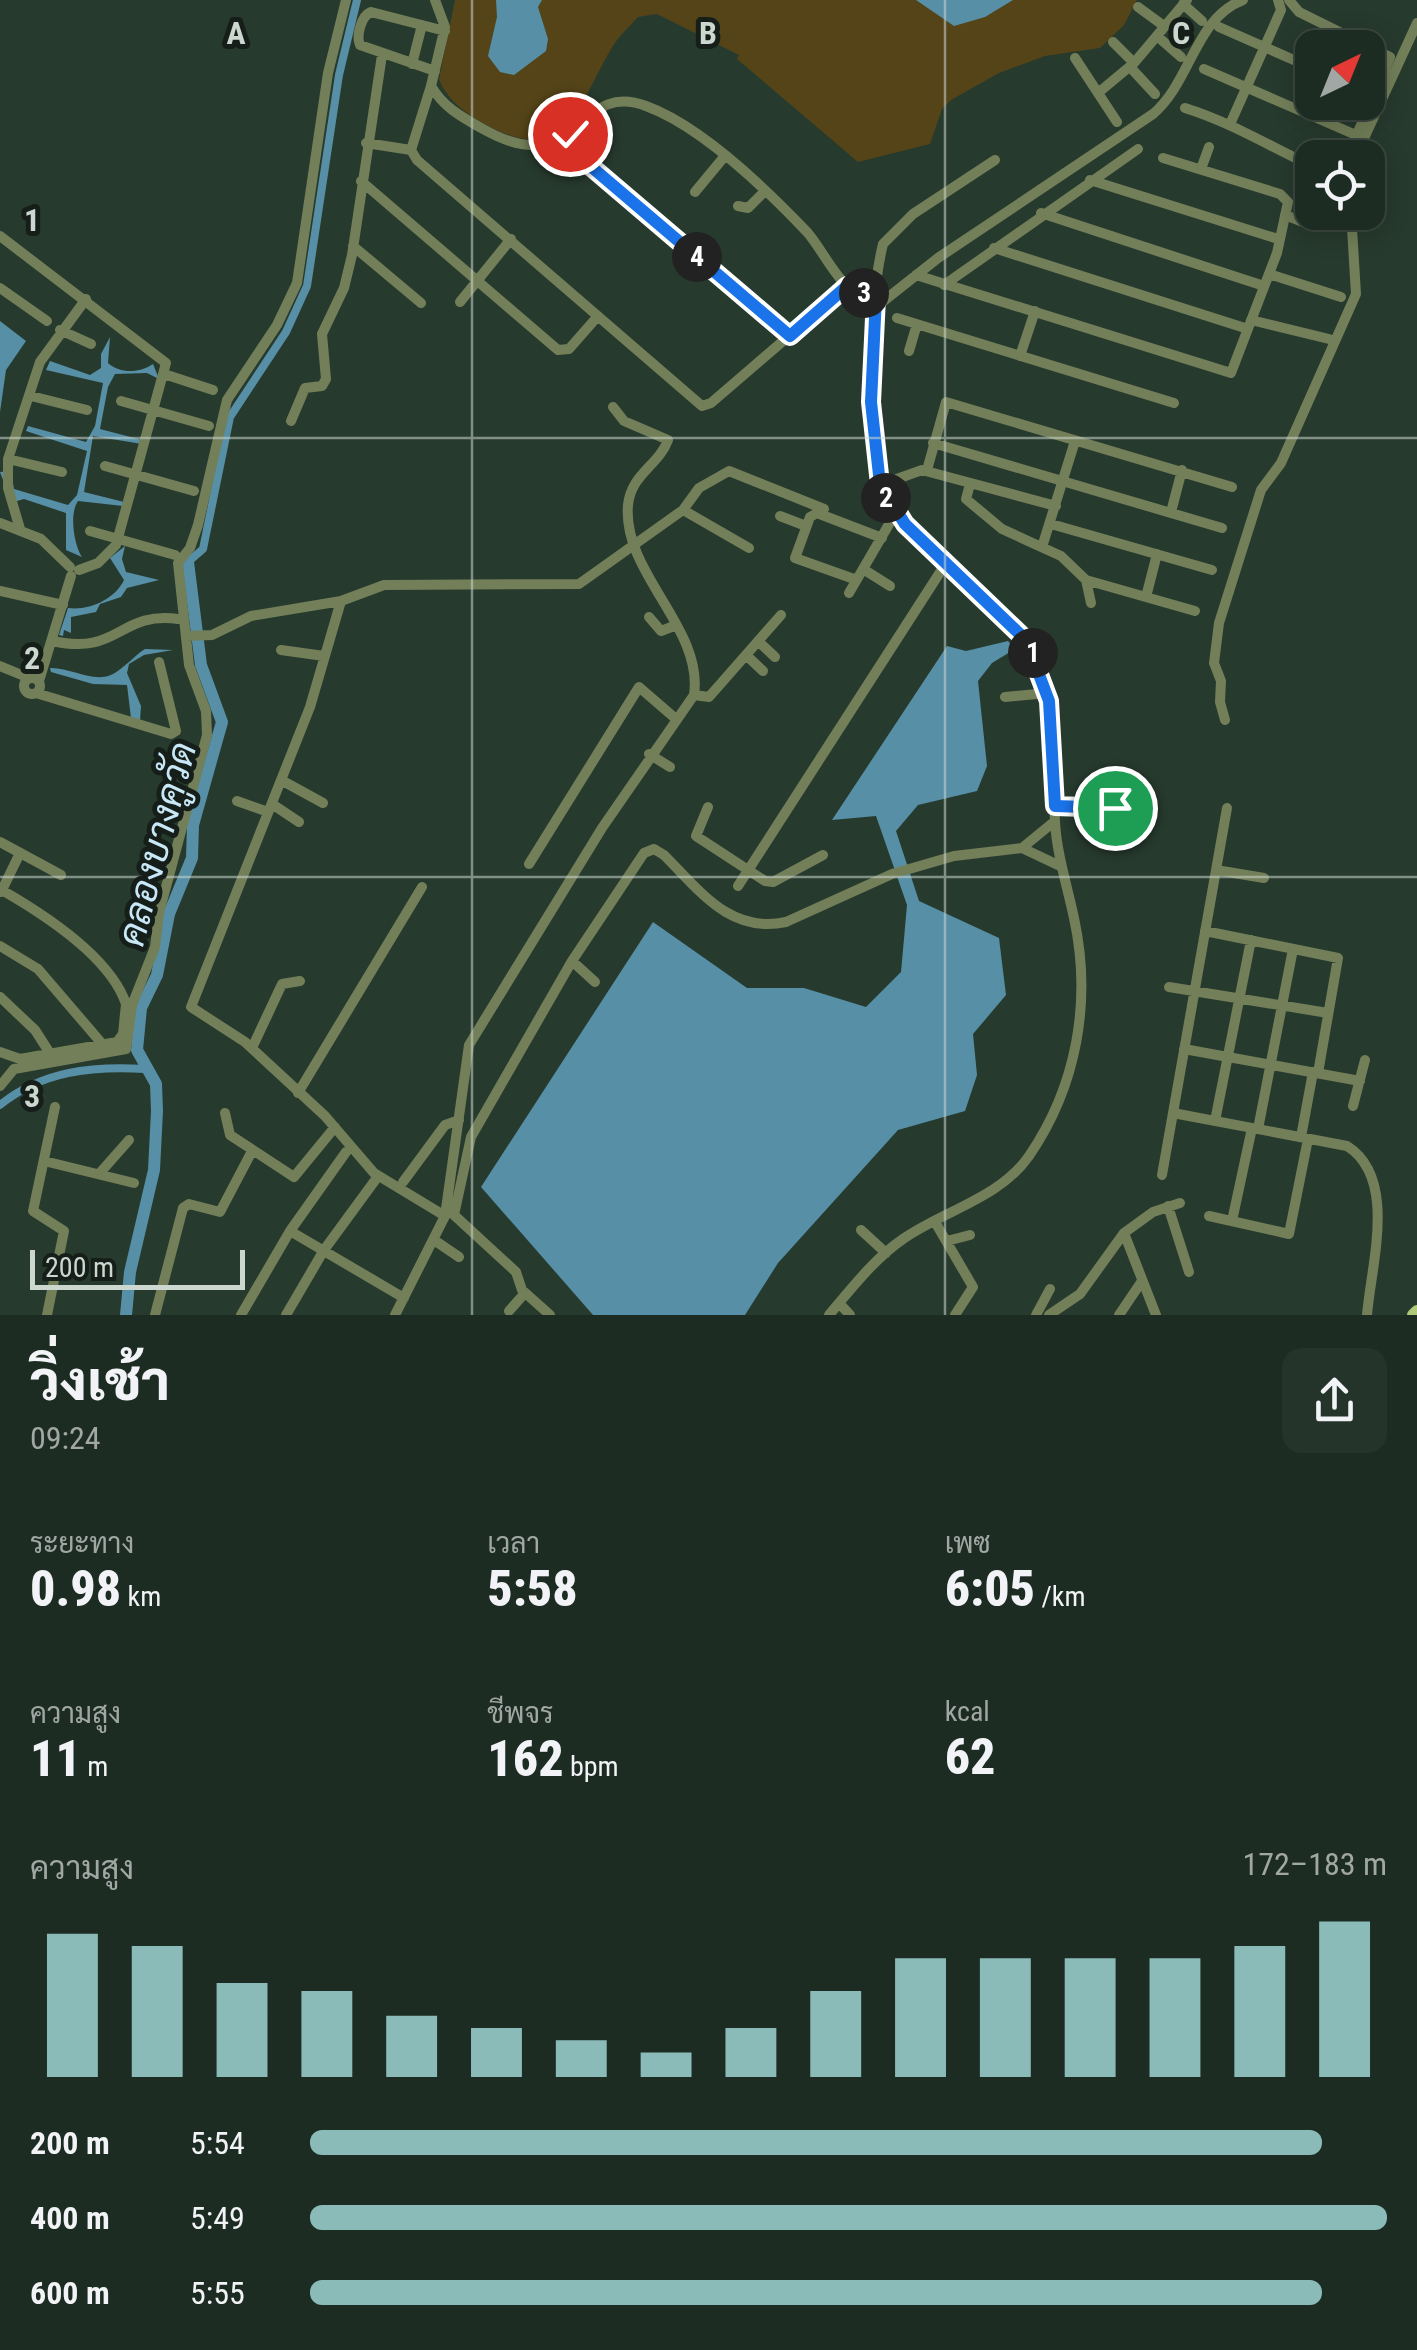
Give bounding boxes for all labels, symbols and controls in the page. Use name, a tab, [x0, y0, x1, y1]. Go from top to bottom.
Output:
text: A	[226, 14, 246, 52]
text: B	[699, 14, 717, 52]
text: C	[1172, 14, 1190, 52]
north arrow	[1295, 30, 1385, 120]
map controls	[1295, 30, 1385, 230]
pin	[528, 92, 613, 177]
icon: check	[543, 107, 598, 162]
button: locate	[1295, 140, 1385, 230]
text: 1	[24, 201, 40, 239]
pin: 4	[672, 232, 722, 282]
text: 4	[690, 240, 704, 273]
pin: 3	[839, 268, 889, 318]
text: 3	[857, 276, 871, 309]
pin: 2	[861, 473, 911, 523]
text: 2	[879, 481, 893, 514]
pin: 1	[1008, 628, 1058, 678]
text: 1	[1026, 636, 1040, 669]
text: 2	[24, 639, 40, 677]
water label: คลองบางคูวัด	[109, 737, 208, 952]
pin	[1073, 766, 1158, 851]
icon: arrive	[1088, 781, 1143, 836]
text: 3	[24, 1077, 40, 1115]
scale bar	[30, 1245, 245, 1290]
text: 200 m	[45, 1251, 114, 1284]
button: share	[1282, 1348, 1387, 1453]
text: วิ่งเช้า	[30, 1349, 170, 1413]
text: 09:24	[30, 1419, 101, 1457]
text: ระยะทาง	[30, 1527, 134, 1560]
text: เวลา	[487, 1527, 540, 1560]
text: เพซ	[945, 1527, 991, 1560]
text: 0.98	[30, 1560, 121, 1618]
text: 5:58	[487, 1560, 578, 1618]
text: 6:05	[945, 1560, 1035, 1618]
text: km	[121, 1580, 161, 1613]
text: /km	[1035, 1580, 1086, 1613]
text: kcal	[945, 1695, 990, 1728]
text: ความสูง	[30, 1697, 121, 1730]
text: ชีพจร	[487, 1697, 554, 1730]
text: 62	[945, 1728, 996, 1786]
text: 11	[30, 1730, 81, 1788]
text: 162	[487, 1730, 564, 1788]
text: m	[81, 1750, 108, 1783]
text: bpm	[564, 1750, 619, 1783]
text: 172–183 m	[1242, 1845, 1387, 1883]
text: ความสูง	[30, 1849, 134, 1887]
text: 200 m	[30, 2124, 110, 2162]
text: 5:54	[190, 2124, 245, 2162]
text: 400 m	[30, 2199, 110, 2237]
text: 5:49	[190, 2199, 245, 2237]
text: 600 m	[30, 2274, 110, 2312]
text: 5:55	[190, 2274, 245, 2312]

